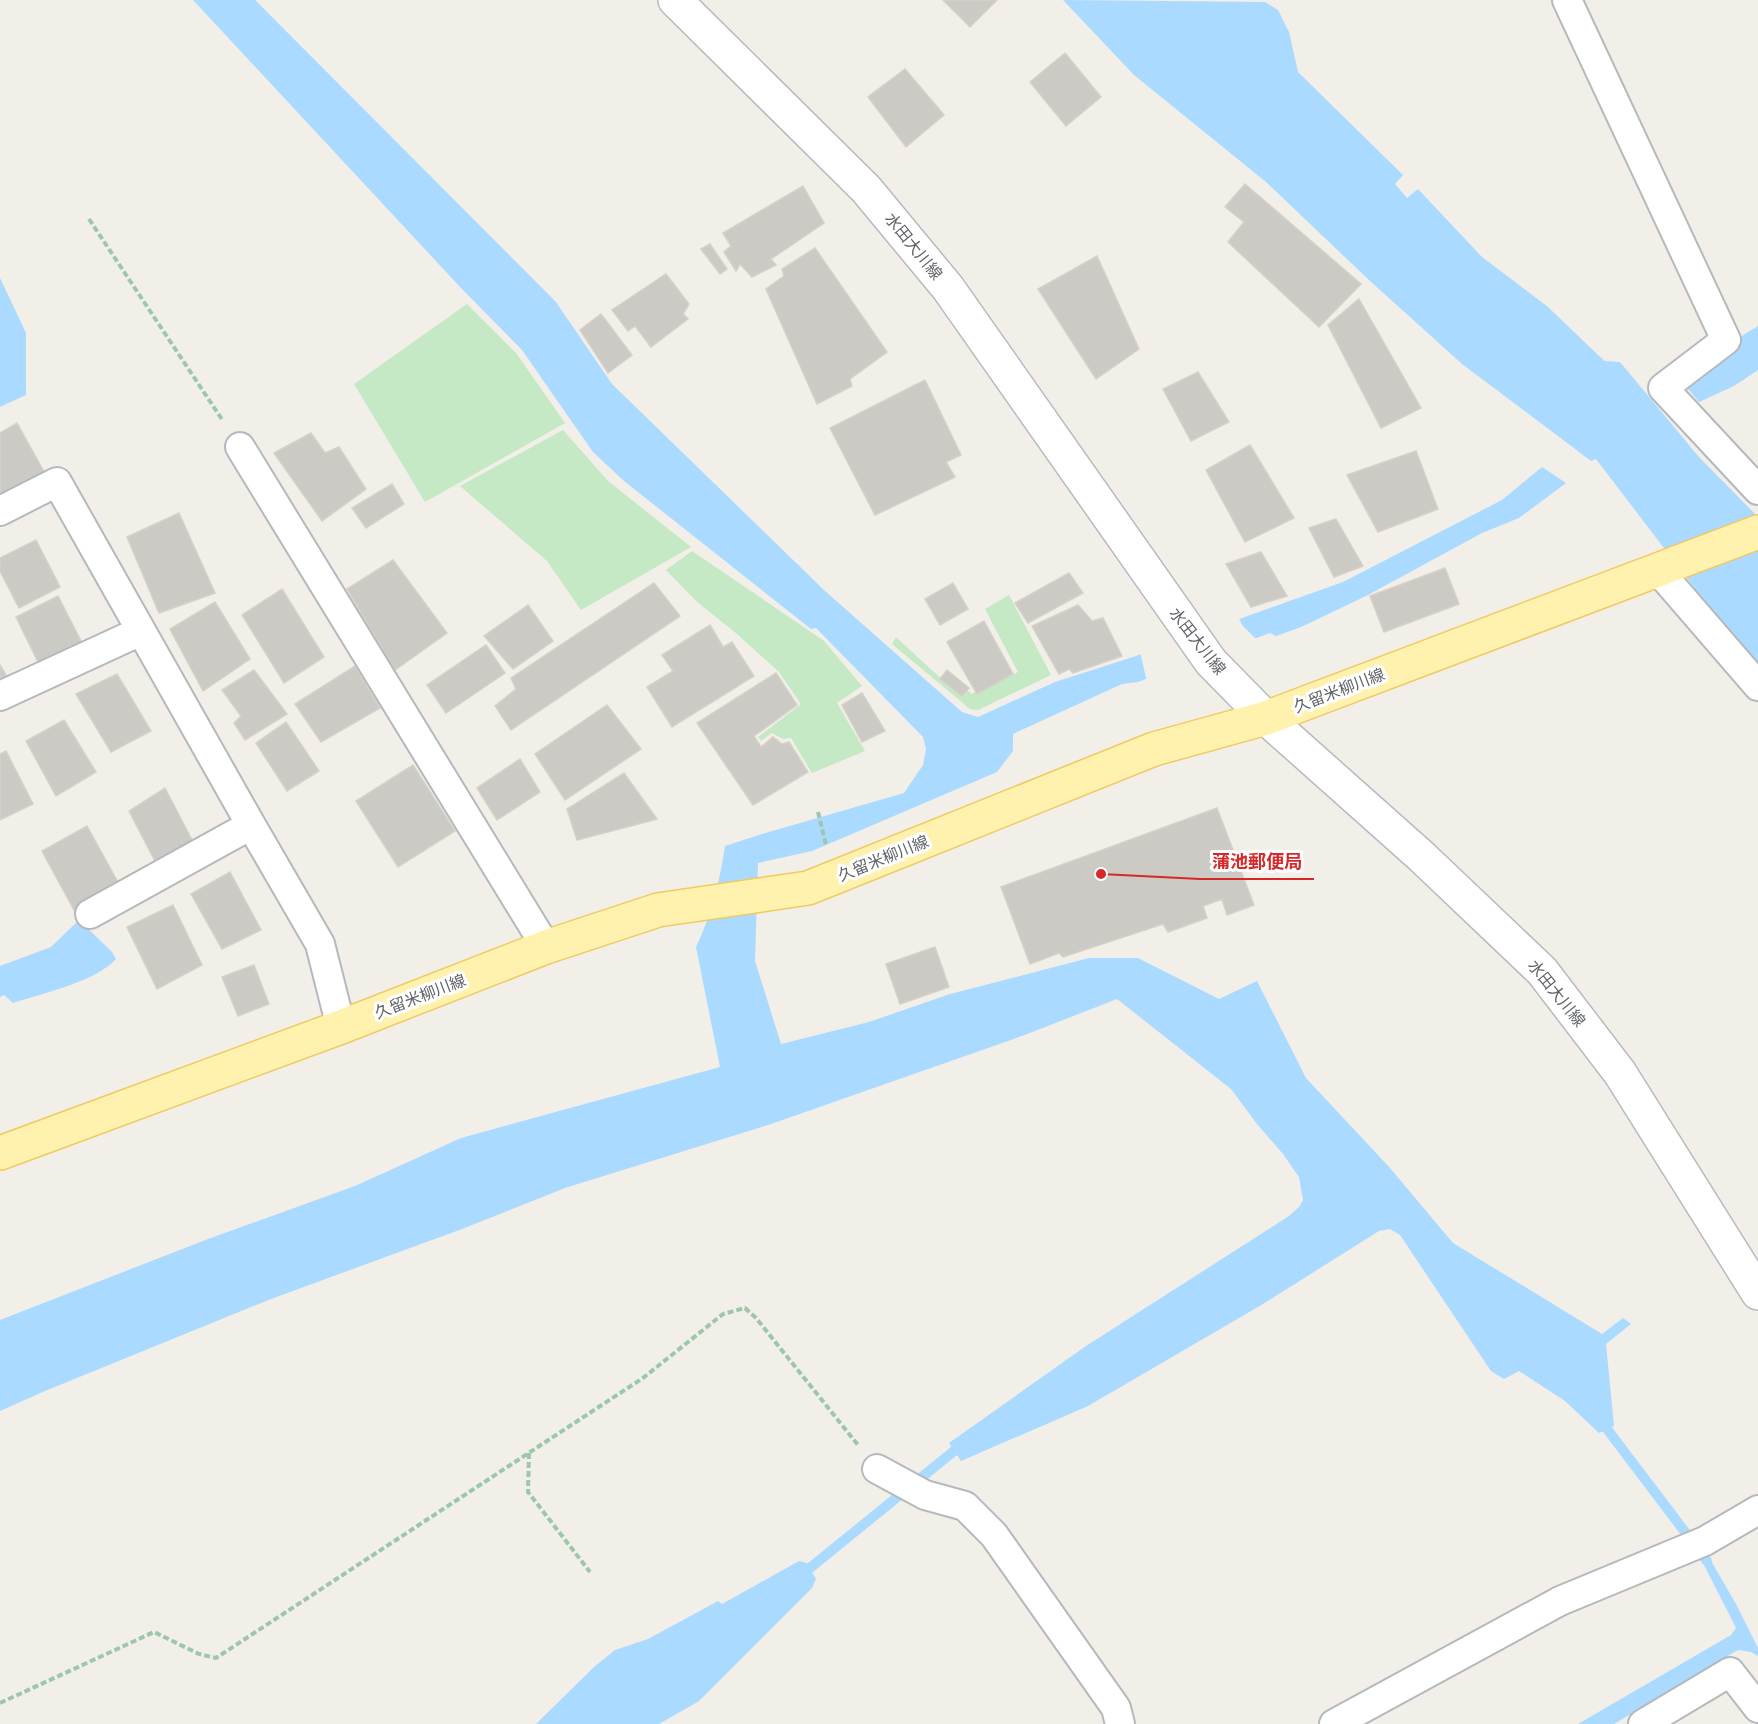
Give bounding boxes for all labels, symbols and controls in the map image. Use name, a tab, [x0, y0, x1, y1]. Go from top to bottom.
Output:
street label: 水田大川線	[881, 209, 947, 283]
street label: 水田大川線	[1165, 603, 1231, 679]
street label: 久留米柳川線	[1291, 663, 1387, 717]
street label: 久留米柳川線	[835, 831, 931, 885]
callout: 蒲池郵便局	[1200, 843, 1314, 879]
text: 蒲池郵便局	[1212, 850, 1302, 873]
street label: 水田大川線	[1524, 956, 1590, 1030]
street label: 久留米柳川線	[372, 969, 468, 1023]

